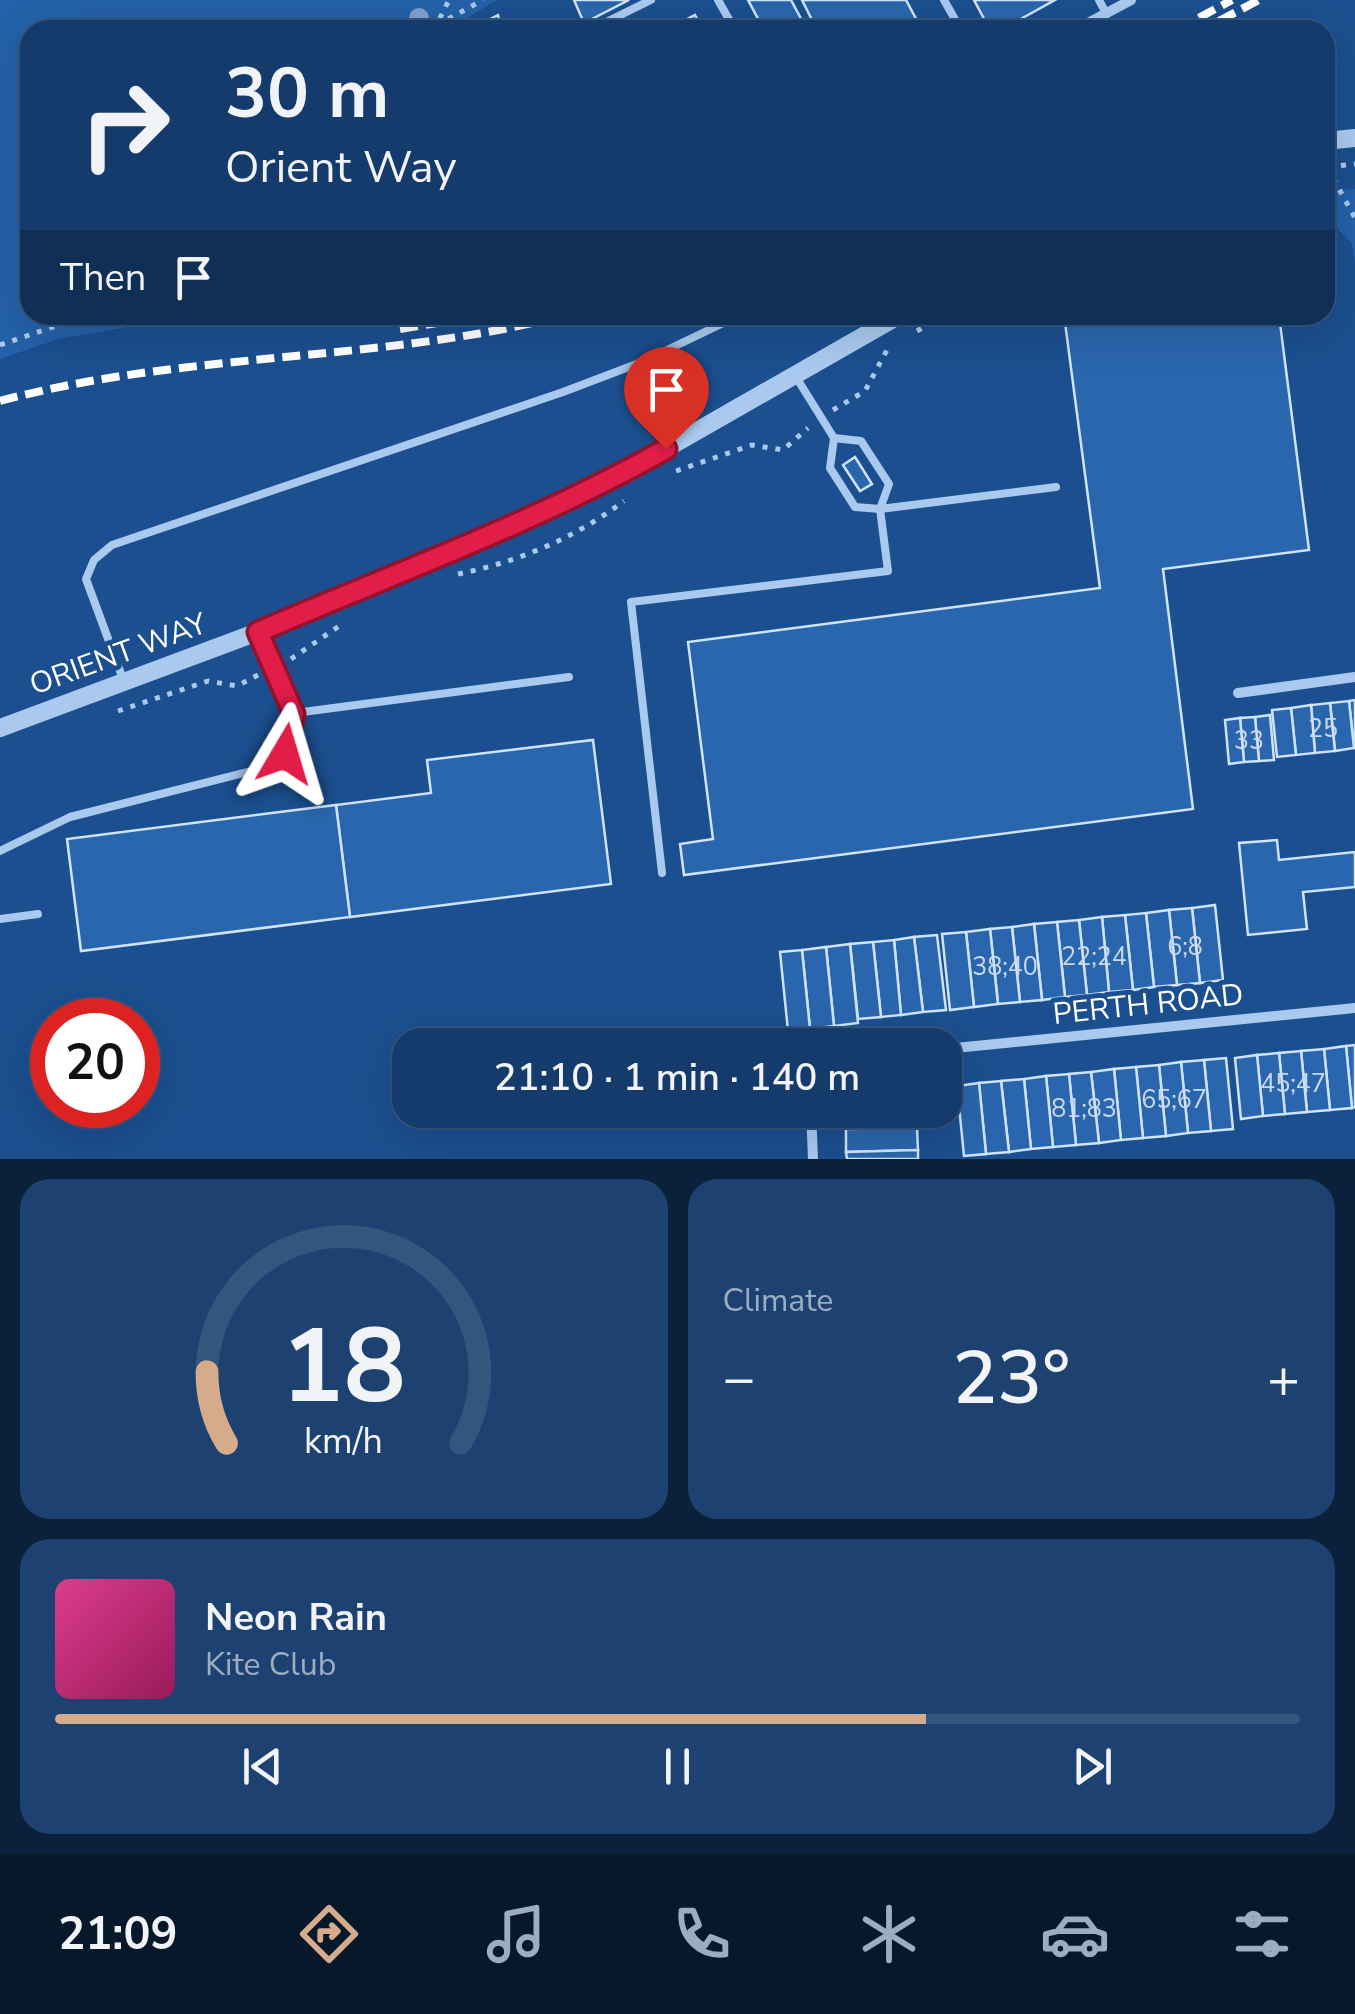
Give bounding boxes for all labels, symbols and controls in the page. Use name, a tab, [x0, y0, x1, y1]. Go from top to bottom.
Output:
text: 30 m	[225, 46, 389, 142]
icon: right	[60, 60, 190, 190]
text: Orient Way	[225, 137, 457, 198]
icon: arrive	[166, 250, 221, 305]
text: Then	[60, 252, 146, 303]
pin	[624, 347, 709, 450]
icon: arrive	[639, 362, 694, 417]
street label: ORIENT WAY	[24, 603, 213, 705]
position arrow	[233, 702, 337, 806]
house number: 25	[1308, 712, 1338, 746]
house number: 33	[1234, 724, 1264, 758]
house number: 6;8	[1167, 930, 1203, 964]
house number: 22;24	[1061, 940, 1127, 974]
house number: 38;40	[972, 950, 1038, 984]
street label: PERTH ROAD	[1051, 974, 1245, 1035]
speed limit sign: 20	[30, 998, 160, 1128]
text: 21:10 · 1 min · 140 m	[494, 1052, 860, 1103]
house number: 45;47	[1260, 1067, 1326, 1101]
house number: 65;67	[1141, 1083, 1207, 1117]
house number: 81;83	[1051, 1092, 1117, 1126]
text: Climate	[723, 1279, 833, 1322]
text: 18	[281, 1296, 406, 1438]
text: 23°	[952, 1327, 1070, 1429]
text: −	[723, 1341, 756, 1416]
text: +	[1267, 1341, 1300, 1416]
text: km/h	[304, 1417, 383, 1466]
text: Neon Rain	[205, 1592, 387, 1643]
text: Kite Club	[205, 1643, 336, 1686]
icon: previous	[235, 1739, 290, 1794]
icon: pause	[650, 1739, 705, 1794]
icon: next	[1065, 1739, 1120, 1794]
icon: directions	[294, 1899, 364, 1969]
icon: music	[481, 1899, 551, 1969]
icon: phone	[667, 1899, 737, 1969]
icon: climate	[854, 1899, 924, 1969]
icon: car	[1040, 1899, 1110, 1969]
icon: filters	[1227, 1899, 1297, 1969]
text: 21:09	[58, 1904, 177, 1965]

